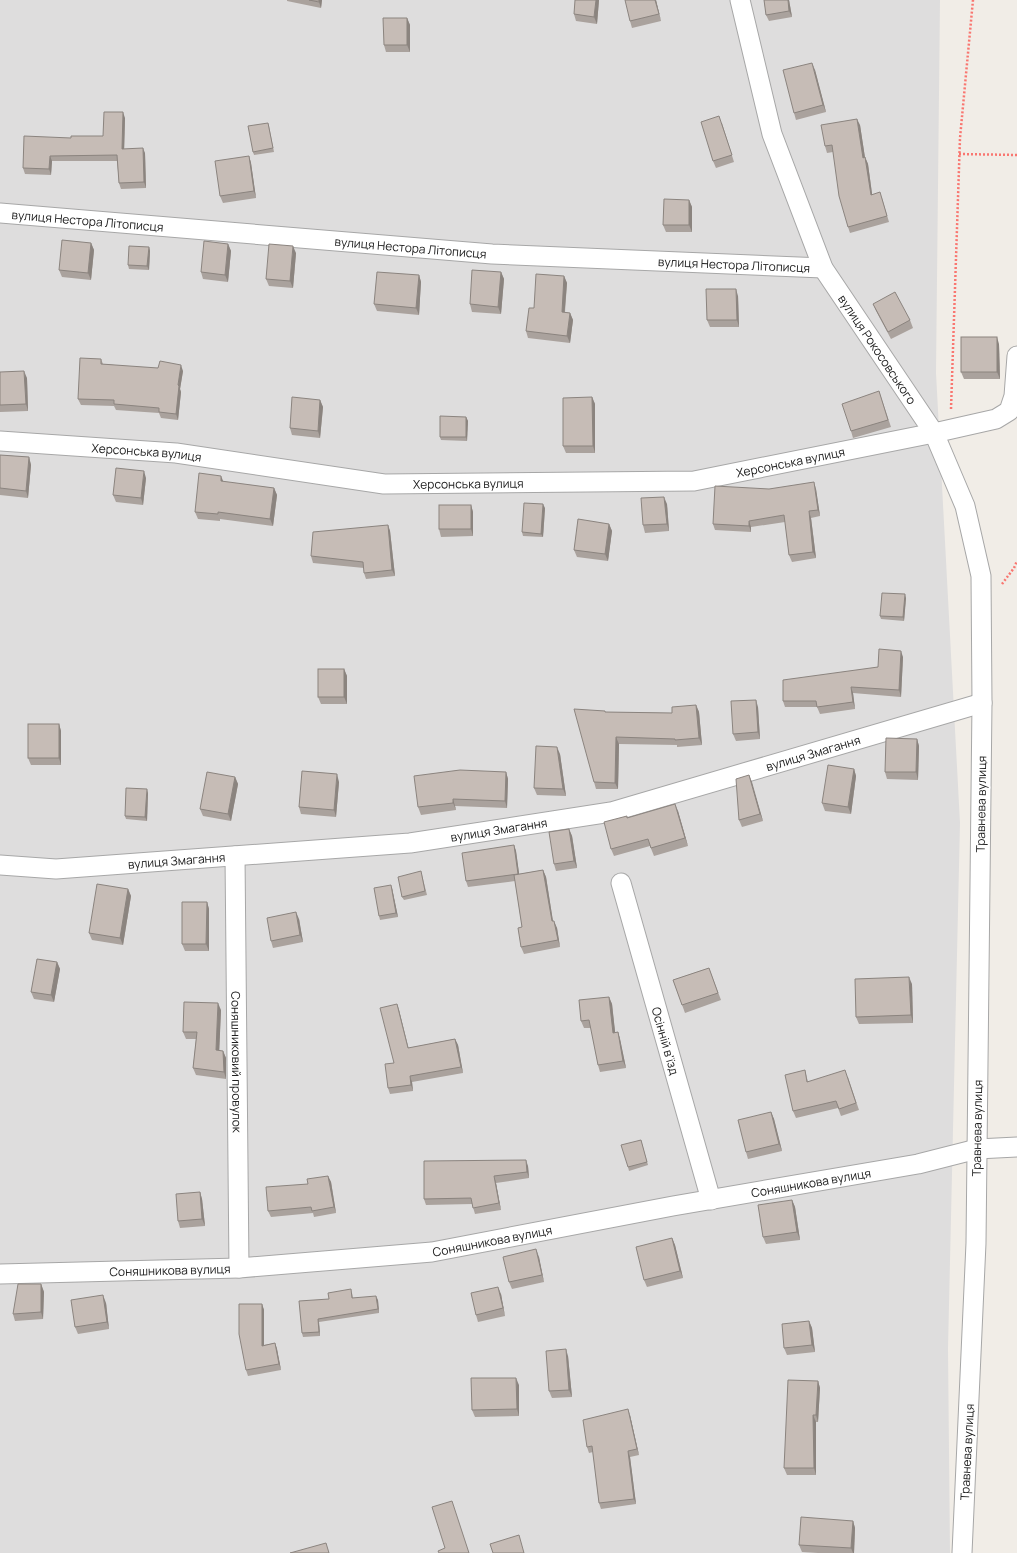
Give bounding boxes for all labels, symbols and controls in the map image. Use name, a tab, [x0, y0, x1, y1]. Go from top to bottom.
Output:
street label: вулиця Нестора Літописця	[11, 206, 164, 235]
street label: вулиця Нестора Літописця	[334, 232, 487, 262]
street label: вулиця Нестора Літописця	[658, 253, 811, 276]
street label: вулиця Рокосовського	[835, 291, 921, 407]
street label: Херсонська вулиця	[91, 439, 203, 465]
street label: Херсонська вулиця	[735, 443, 846, 481]
street label: Херсонська вулиця	[413, 474, 524, 492]
street label: вулиця Змагання	[764, 731, 862, 775]
street label: Травнева вулиця	[972, 756, 990, 852]
street label: вулиця Змагання	[449, 813, 548, 845]
street label: вулиця Змагання	[127, 848, 226, 872]
street label: Соняшниковий провулок	[228, 991, 246, 1134]
street label: Осінній в'їзд	[648, 1005, 683, 1077]
street label: Травнева вулиця	[968, 1080, 986, 1176]
street label: Соняшникова вулиця	[750, 1164, 872, 1201]
street label: Соняшникова вулиця	[431, 1221, 553, 1260]
street label: Соняшникова вулиця	[109, 1260, 231, 1280]
street label: Травнева вулиця	[956, 1403, 978, 1501]

